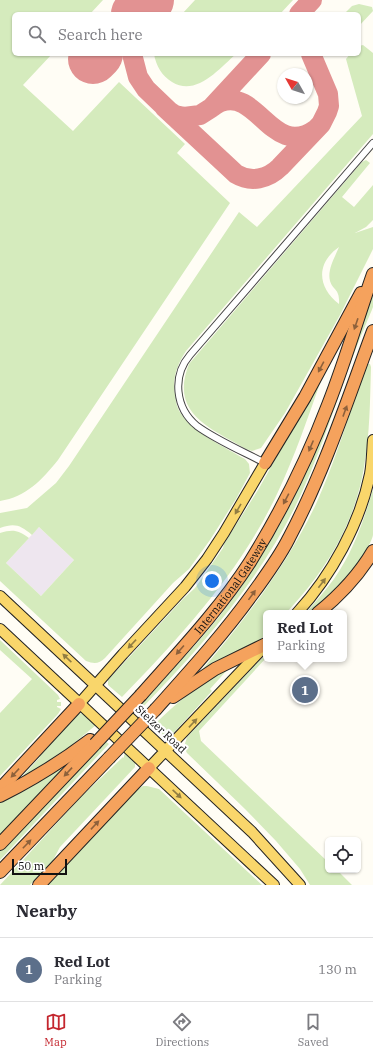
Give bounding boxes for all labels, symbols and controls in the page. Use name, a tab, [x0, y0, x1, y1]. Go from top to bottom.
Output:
search box	[12, 12, 361, 56]
icon: search	[26, 23, 48, 45]
text: Search here	[58, 25, 143, 44]
north arrow	[277, 68, 313, 104]
one-way arrow	[353, 318, 359, 330]
one-way arrow	[317, 361, 324, 373]
one-way arrow	[342, 405, 348, 417]
one-way arrow	[308, 440, 314, 452]
one-way arrow	[283, 493, 289, 504]
one-way arrow	[234, 503, 241, 515]
street label: International Gateway	[191, 536, 270, 637]
your location	[202, 571, 222, 591]
one-way arrow	[317, 578, 326, 589]
one-way arrow	[248, 590, 256, 600]
popup	[263, 610, 347, 662]
text: Red Lot	[277, 618, 333, 637]
text: Parking	[277, 637, 325, 654]
one-way arrow	[128, 639, 137, 648]
one-way arrow	[175, 645, 184, 656]
one-way arrow	[62, 654, 72, 663]
pin: 1	[292, 675, 318, 705]
street label: Stelzer Road	[133, 702, 190, 756]
one-way arrow	[188, 718, 198, 728]
one-way arrow	[64, 767, 73, 777]
one-way arrow	[10, 768, 20, 778]
one-way arrow	[172, 790, 182, 799]
one-way arrow	[90, 820, 100, 830]
map controls	[325, 837, 361, 873]
button: locate	[325, 837, 361, 873]
one-way arrow	[22, 839, 32, 849]
scale bar	[12, 857, 67, 876]
text: 50 m	[18, 859, 44, 873]
text: Nearby	[16, 900, 77, 922]
text: Red Lot	[54, 952, 110, 971]
text: 1	[25, 961, 33, 978]
text: 130 m	[318, 961, 357, 978]
text: Parking	[54, 971, 102, 988]
tab: Map	[44, 1011, 67, 1049]
tab: Directions	[155, 1011, 209, 1049]
tab: Saved	[298, 1011, 329, 1049]

